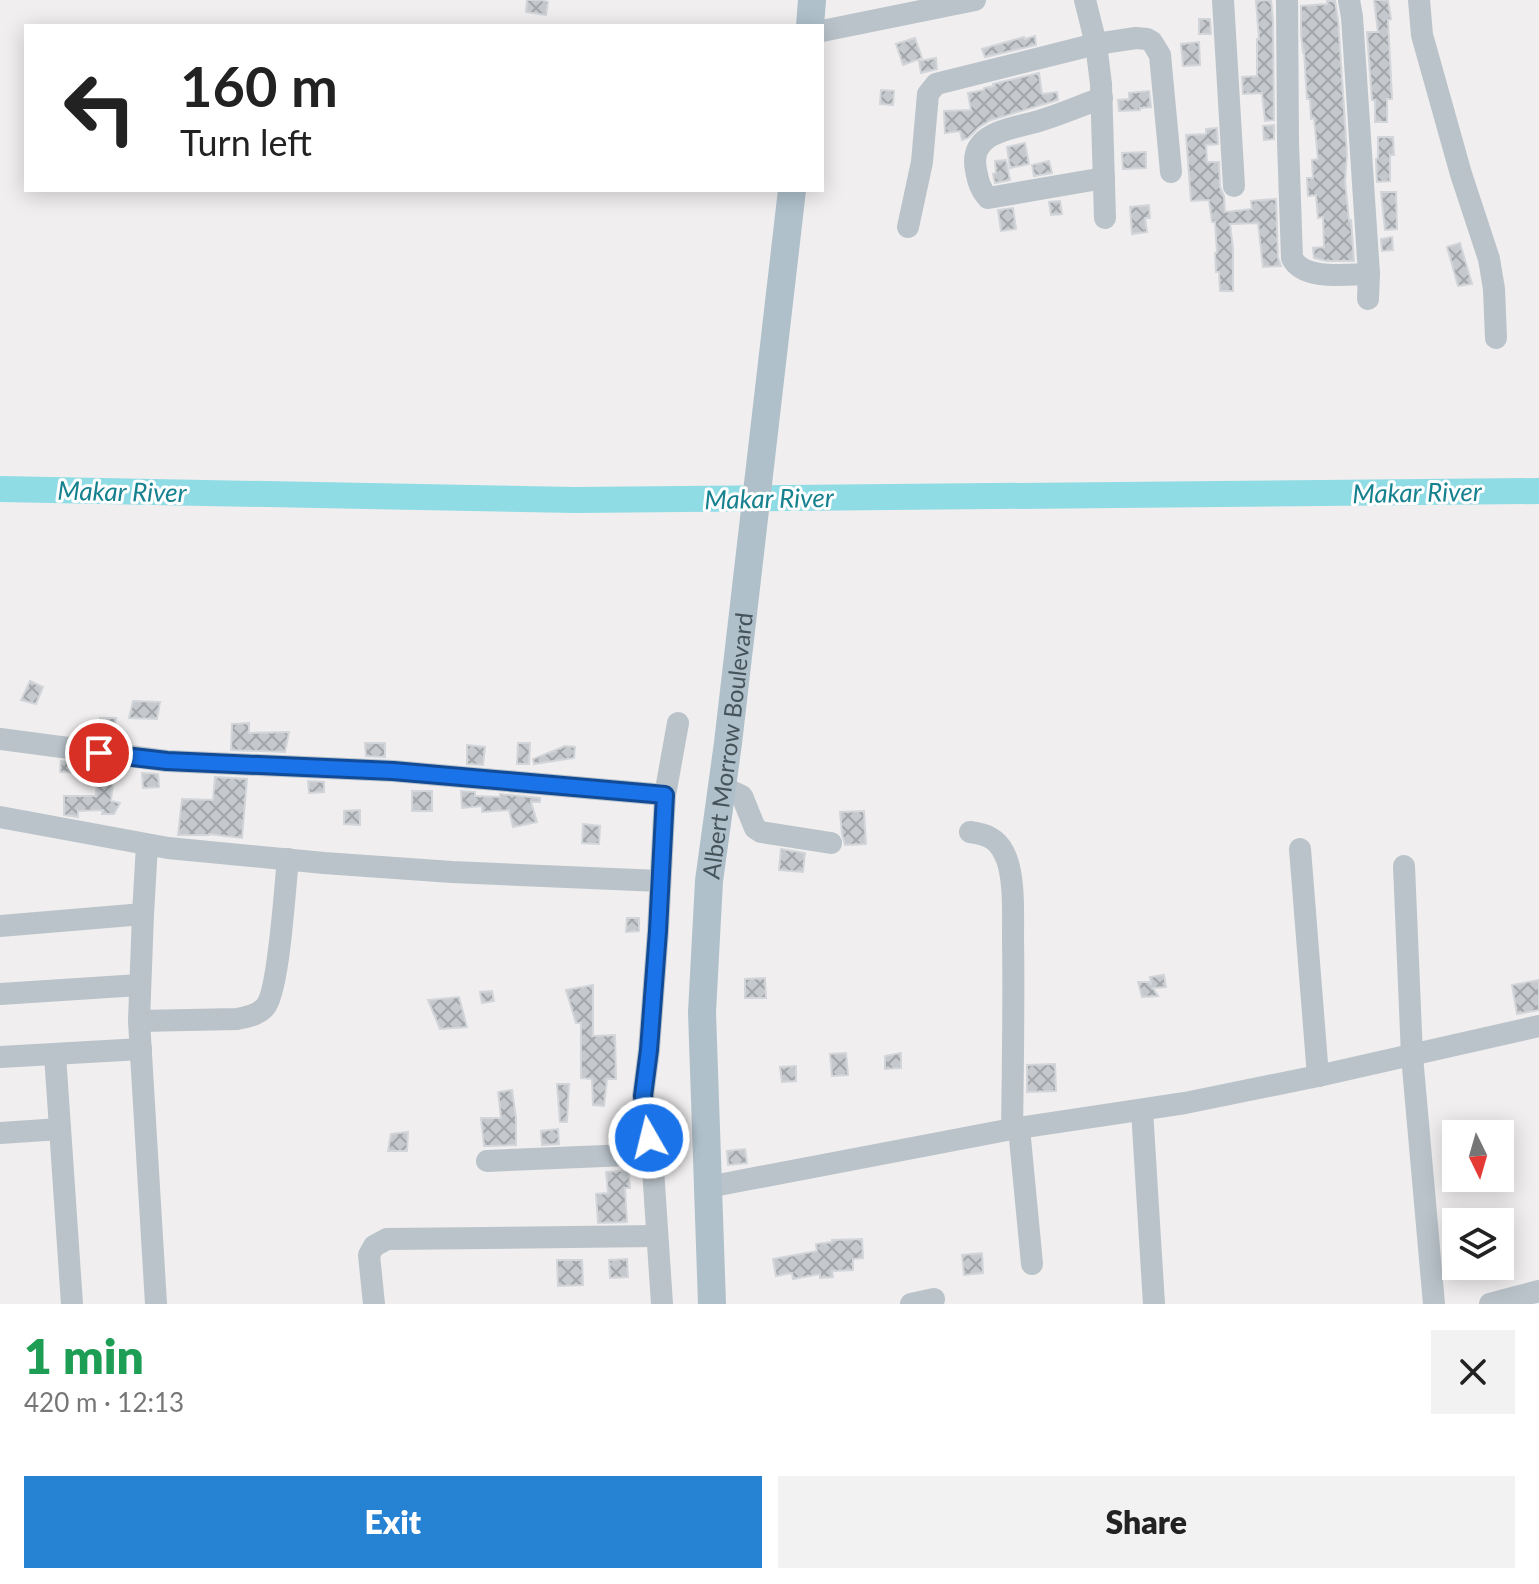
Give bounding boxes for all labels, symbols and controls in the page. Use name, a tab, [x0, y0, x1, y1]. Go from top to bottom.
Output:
text: 160 m	[180, 52, 338, 119]
icon: left	[48, 56, 152, 160]
text: Turn left	[180, 120, 312, 164]
water label: Makar River	[57, 474, 188, 508]
water label: Makar River	[1352, 475, 1483, 509]
water label: Makar River	[704, 481, 835, 515]
street label: Albert Morrow Boulevard	[695, 611, 758, 880]
pin	[65, 719, 133, 787]
icon: arrive	[77, 731, 121, 775]
position arrow	[607, 1096, 691, 1180]
north arrow	[1442, 1120, 1514, 1192]
map controls	[1442, 1120, 1514, 1280]
button: layers	[1442, 1208, 1514, 1280]
text: 1 min	[24, 1327, 144, 1384]
button: close	[1431, 1330, 1515, 1414]
text: 420 m · 12:13	[24, 1386, 184, 1418]
button: Exit	[24, 1476, 762, 1568]
button: Share	[778, 1476, 1515, 1568]

